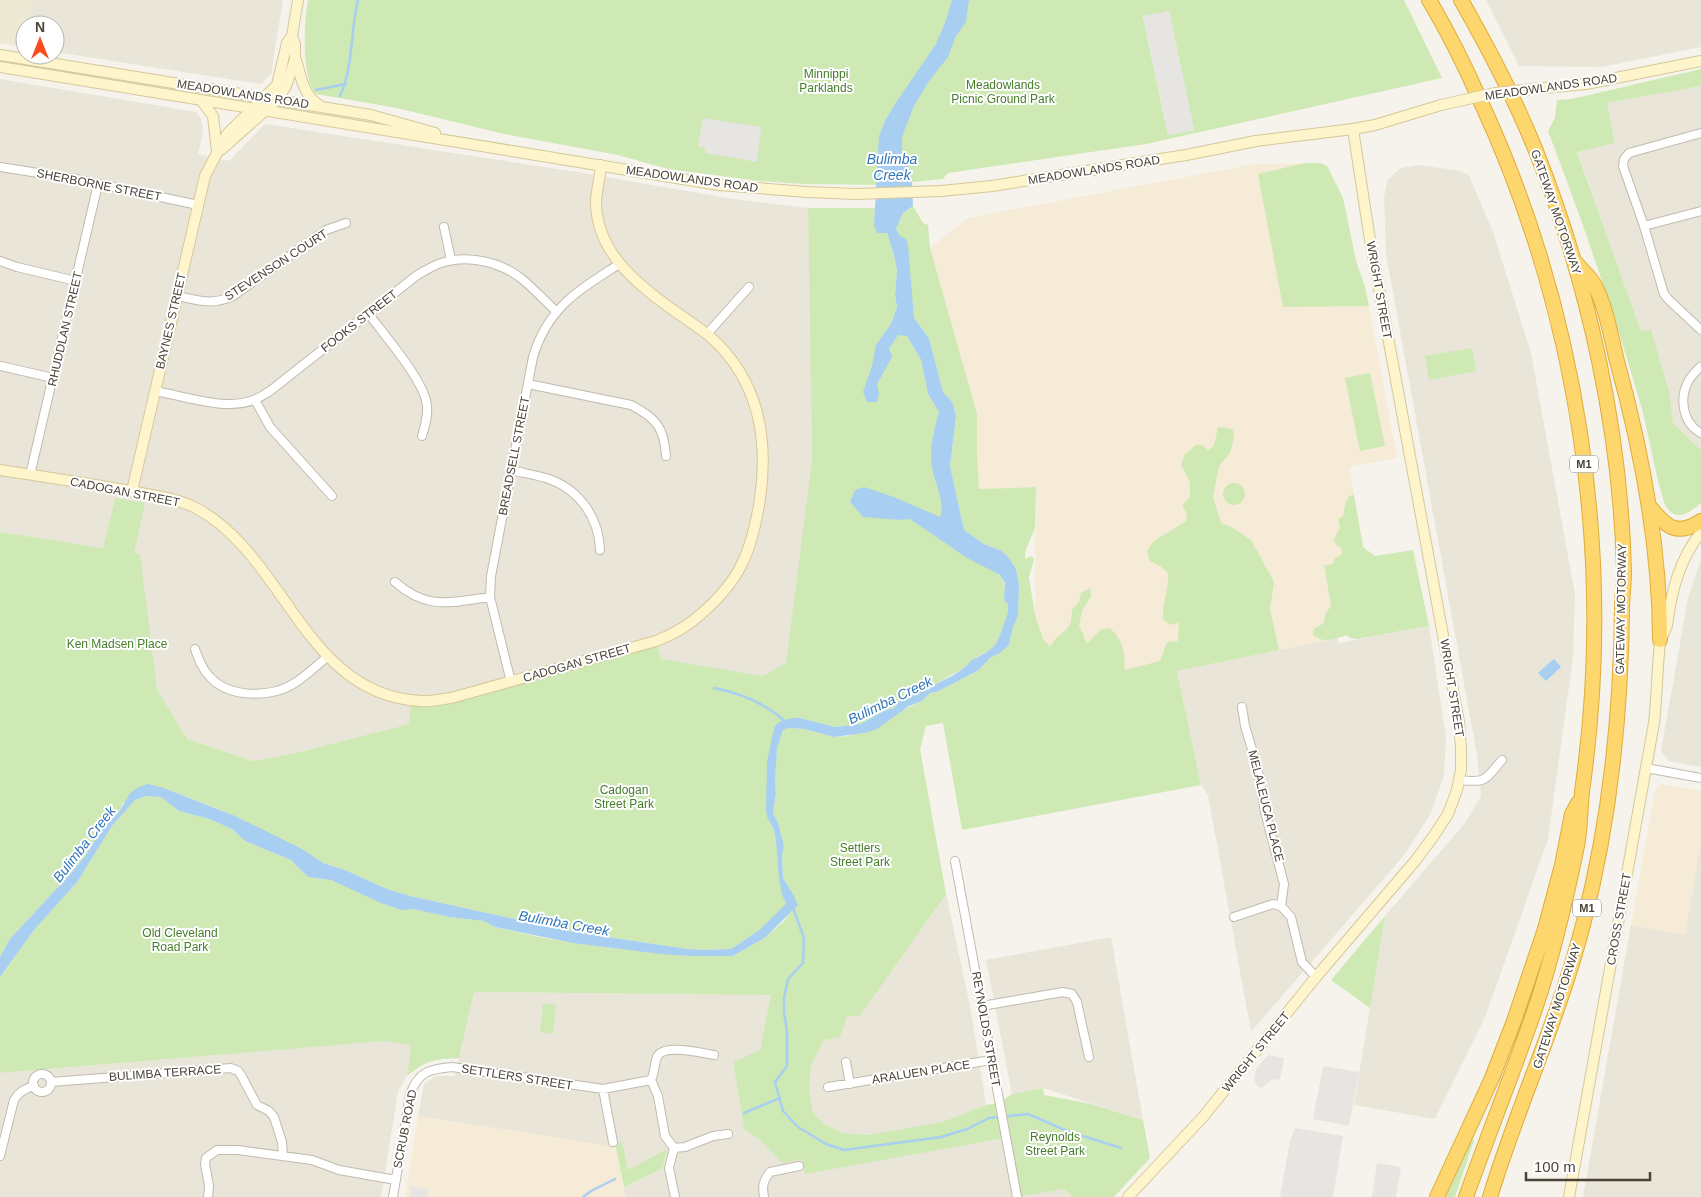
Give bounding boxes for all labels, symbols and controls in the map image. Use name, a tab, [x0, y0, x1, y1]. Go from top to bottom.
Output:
north arrow	[15, 15, 65, 65]
text: N	[35, 19, 45, 35]
park label: Minnippi Parklands	[799, 67, 853, 95]
street label: MEADOWLANDS ROAD	[1484, 71, 1618, 103]
street label: MEADOWLANDS ROAD	[176, 77, 310, 111]
park label: Meadowlands Picnic Ground Park	[951, 78, 1056, 106]
street label: GATEWAY MOTORWAY	[1528, 148, 1584, 276]
water label: Bulimba Creek	[867, 151, 917, 183]
street label: MEADOWLANDS ROAD	[1027, 153, 1161, 187]
street label: MEADOWLANDS ROAD	[625, 163, 759, 195]
street label: SHERBORNE STREET	[35, 166, 163, 204]
street label: STEVENSON COURT	[222, 226, 331, 303]
street label: WRIGHT STREET	[1363, 240, 1395, 341]
street label: RHUDDLAN STREET	[45, 270, 85, 388]
street label: BAYNES STREET	[153, 271, 189, 371]
street label: FOOKS STREET	[318, 287, 400, 355]
street label: BREADSELL STREET	[496, 395, 533, 517]
road number: M1	[1570, 456, 1598, 472]
street label: CADOGAN STREET	[69, 475, 182, 510]
street label: GATEWAY MOTORWAY	[1613, 543, 1629, 675]
park label: Ken Madsen Place	[67, 637, 168, 651]
street label: WRIGHT STREET	[1437, 638, 1467, 739]
street label: CADOGAN STREET	[522, 641, 633, 685]
water label: Bulimba Creek	[845, 672, 936, 727]
street label: MELALEUCA PLACE	[1245, 749, 1287, 863]
park label: Cadogan Street Park	[594, 783, 655, 811]
water label: Bulimba Creek	[49, 802, 119, 885]
park label: Settlers Street Park	[830, 841, 891, 869]
street label: CROSS STREET	[1604, 871, 1634, 966]
road number: M1	[1573, 900, 1601, 916]
water label: Bulimba Creek	[517, 907, 612, 939]
park label: Old Cleveland Road Park	[142, 926, 218, 954]
street label: GATEWAY MOTORWAY	[1530, 941, 1584, 1071]
street label: REYNOLDS STREET	[969, 970, 1003, 1088]
street label: WRIGHT STREET	[1219, 1009, 1293, 1095]
street label: ARALUEN PLACE	[871, 1057, 971, 1087]
street label: SETTLERS STREET	[460, 1061, 574, 1093]
street label: BULIMBA TERRACE	[108, 1062, 222, 1084]
street label: SCRUB ROAD	[390, 1088, 420, 1170]
park label: Reynolds Street Park	[1025, 1130, 1086, 1158]
scale bar	[1526, 1150, 1650, 1182]
text: 100 m	[1534, 1158, 1576, 1175]

